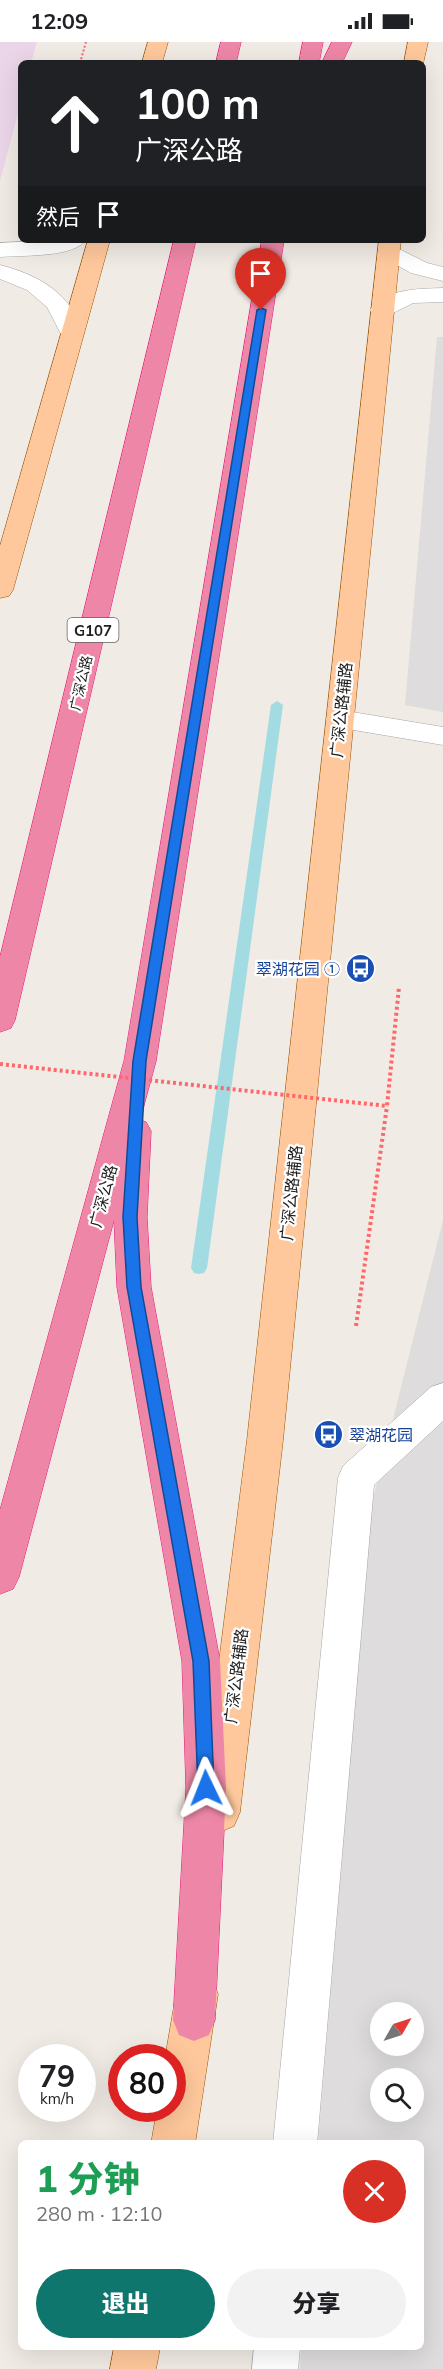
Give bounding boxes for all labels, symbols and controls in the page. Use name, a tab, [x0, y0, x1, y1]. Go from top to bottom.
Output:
text: 12:09	[30, 7, 88, 35]
text: 100 m	[135, 77, 260, 130]
icon: ahead	[36, 84, 114, 162]
text: 广深公路	[135, 133, 243, 167]
icon: arrive	[92, 198, 125, 231]
text: 然后	[36, 203, 80, 231]
pin	[235, 248, 286, 310]
icon: arrive	[244, 257, 277, 290]
road number: G107	[68, 618, 118, 642]
street label: 广深公路	[66, 654, 96, 712]
street label: 广深公路辅路	[326, 661, 356, 759]
bus stop icon: 翠湖花园 ①	[345, 953, 377, 985]
place label: 翠湖花园 ①	[256, 959, 340, 979]
street label: 广深公路辅路	[276, 1144, 306, 1242]
street label: 广深公路	[85, 1162, 121, 1230]
bus stop icon: 翠湖花园	[312, 1419, 344, 1451]
place label: 翠湖花园	[349, 1425, 413, 1445]
street label: 广深公路辅路	[220, 1627, 252, 1725]
position arrow	[174, 1756, 238, 1820]
north arrow	[370, 2002, 424, 2056]
map controls	[370, 2002, 424, 2122]
speed limit sign: 80	[108, 2044, 186, 2122]
text: 79	[39, 2057, 75, 2095]
button: search	[370, 2068, 424, 2122]
text: km/h	[40, 2089, 74, 2108]
text: 1 分钟	[36, 2156, 140, 2201]
button: close	[343, 2160, 406, 2223]
text: 280 m · 12:10	[36, 2201, 162, 2226]
button: 退出	[36, 2269, 215, 2338]
button: 分享	[227, 2269, 406, 2338]

